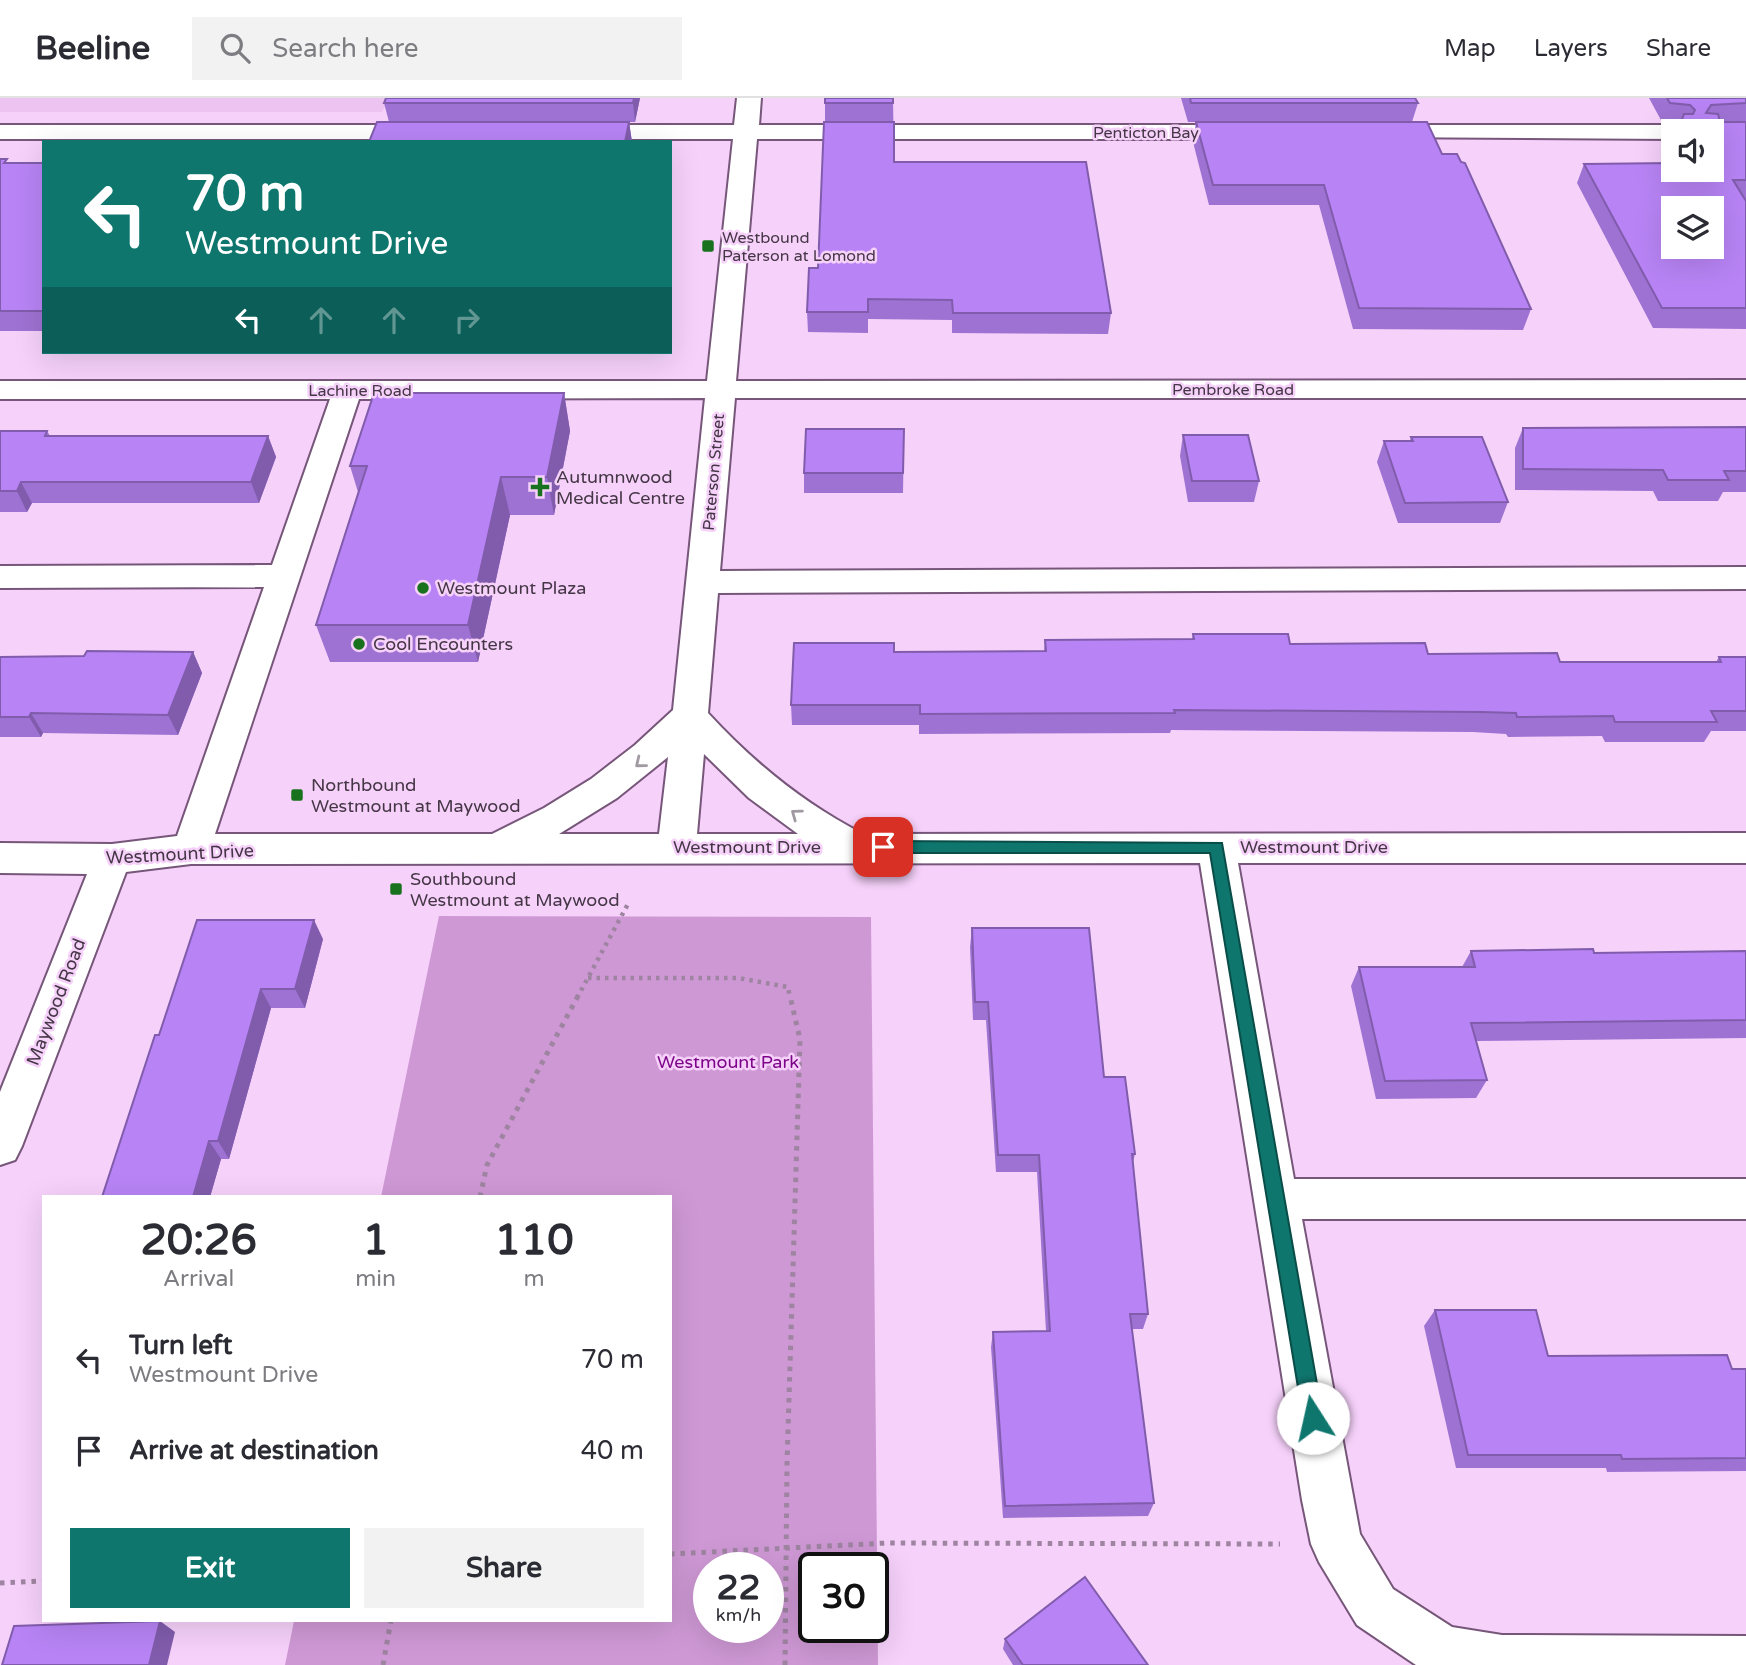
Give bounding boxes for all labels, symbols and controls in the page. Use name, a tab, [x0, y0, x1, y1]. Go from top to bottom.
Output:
search box	[192, 17, 682, 80]
text: Beeline	[35, 29, 150, 68]
icon: search	[216, 29, 254, 67]
text: Search here	[272, 33, 418, 64]
text: Map	[1444, 34, 1496, 63]
text: Layers	[1534, 34, 1608, 63]
text: Share	[1646, 34, 1711, 63]
map controls	[1661, 119, 1724, 259]
button: sound	[1661, 119, 1724, 182]
street label: Penticton Bay	[1093, 123, 1199, 143]
text: 70 m	[185, 165, 304, 224]
icon: left	[70, 168, 161, 259]
button: layers	[1661, 196, 1724, 259]
text: Westmount Drive	[185, 225, 448, 263]
place label: Westbound Paterson at Lomond	[722, 228, 876, 266]
marker: Westbound Paterson at Lomond	[700, 238, 716, 254]
icon: left	[229, 301, 267, 339]
icon: ahead	[302, 301, 340, 339]
icon: ahead	[375, 301, 413, 339]
icon: right	[448, 301, 486, 339]
street label: Pembroke Road	[1172, 380, 1294, 400]
street label: Lachine Road	[308, 381, 412, 401]
street label: Paterson Street	[699, 413, 729, 531]
place label: Autumnwood Medical Centre	[556, 466, 685, 509]
marker: Autumnwood Medical Centre	[530, 477, 550, 497]
place label: Westmount Plaza	[437, 577, 586, 599]
marker: Westmount Plaza	[415, 580, 431, 596]
place label: Cool Encounters	[373, 633, 513, 655]
marker: Cool Encounters	[351, 636, 367, 652]
one-way arrow	[635, 754, 647, 767]
place label: Northbound Westmount at Maywood	[311, 774, 521, 817]
marker: Northbound Westmount at Maywood	[289, 787, 305, 803]
one-way arrow	[791, 810, 804, 822]
pin	[853, 817, 913, 877]
icon: arrive	[864, 828, 902, 866]
street label: Westmount Drive	[673, 836, 821, 858]
street label: Westmount Drive	[1240, 836, 1388, 858]
street label: Westmount Drive	[105, 839, 255, 869]
place label: Southbound Westmount at Maywood	[410, 868, 620, 911]
marker: Southbound Westmount at Maywood	[388, 881, 404, 897]
street label: Maywood Road	[22, 935, 90, 1069]
park label: Westmount Park	[657, 1051, 799, 1073]
text: 20:26	[140, 1215, 257, 1266]
text: 1	[362, 1215, 389, 1266]
text: 110	[494, 1215, 574, 1266]
text: Arrival	[163, 1265, 234, 1293]
text: min	[355, 1265, 396, 1293]
text: m	[523, 1265, 545, 1293]
text: Turn left	[129, 1330, 232, 1361]
icon: left	[70, 1341, 108, 1379]
text: 70 m	[581, 1344, 644, 1375]
text: Westmount Drive	[129, 1361, 318, 1389]
position arrow	[1276, 1381, 1350, 1455]
icon: arrive	[70, 1432, 108, 1470]
text: Arrive at destination	[129, 1435, 379, 1466]
text: 40 m	[581, 1435, 644, 1466]
button: Exit	[70, 1528, 350, 1608]
button: Share	[364, 1528, 644, 1608]
speed limit sign: 30	[798, 1552, 889, 1643]
text: 22	[717, 1567, 760, 1609]
text: km/h	[716, 1604, 761, 1626]

